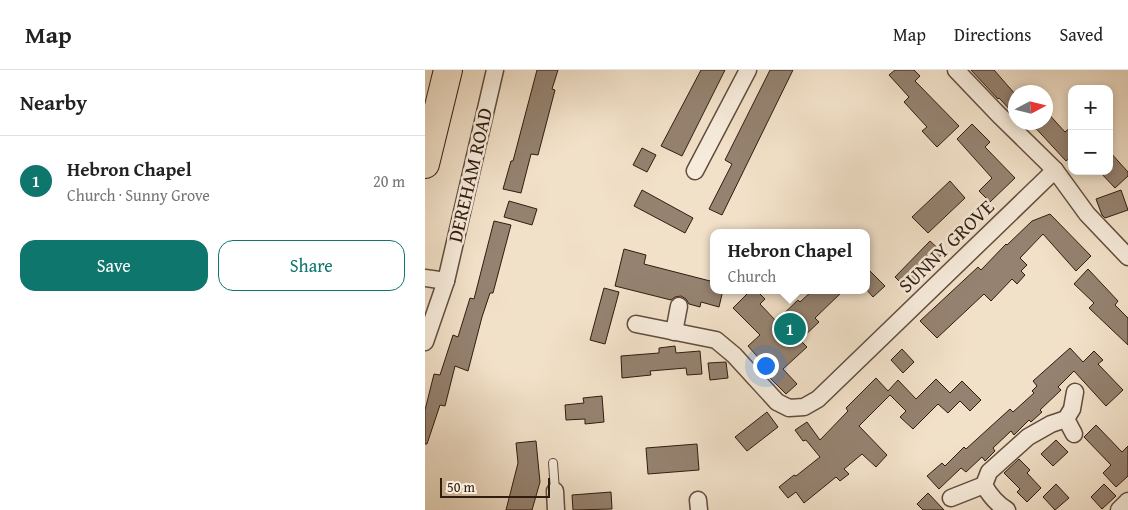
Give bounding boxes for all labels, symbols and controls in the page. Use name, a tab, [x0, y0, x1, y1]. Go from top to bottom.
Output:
text: Map	[25, 17, 72, 52]
text: Map	[893, 21, 926, 48]
text: Directions	[954, 21, 1031, 48]
text: Saved	[1059, 21, 1103, 48]
north arrow	[1008, 85, 1053, 130]
map controls	[1068, 85, 1113, 175]
button: +	[1068, 85, 1113, 130]
text: Nearby	[20, 87, 87, 118]
street label: DEREHAM ROAD	[440, 105, 499, 245]
button: −	[1068, 130, 1113, 175]
text: Hebron Chapel	[67, 155, 192, 183]
text: 1	[32, 169, 40, 193]
text: 20 m	[373, 169, 405, 193]
text: Church · Sunny Grove	[67, 183, 210, 207]
street label: SUNNY GROVE	[891, 192, 1000, 299]
popup	[710, 229, 870, 294]
text: Hebron Chapel	[728, 236, 852, 264]
button: Save	[20, 240, 208, 291]
button: Share	[218, 240, 405, 291]
text: Church	[728, 264, 776, 288]
pin: 1	[774, 310, 806, 348]
your location	[753, 353, 779, 379]
scale bar	[440, 475, 550, 498]
text: 50 m	[447, 477, 475, 497]

